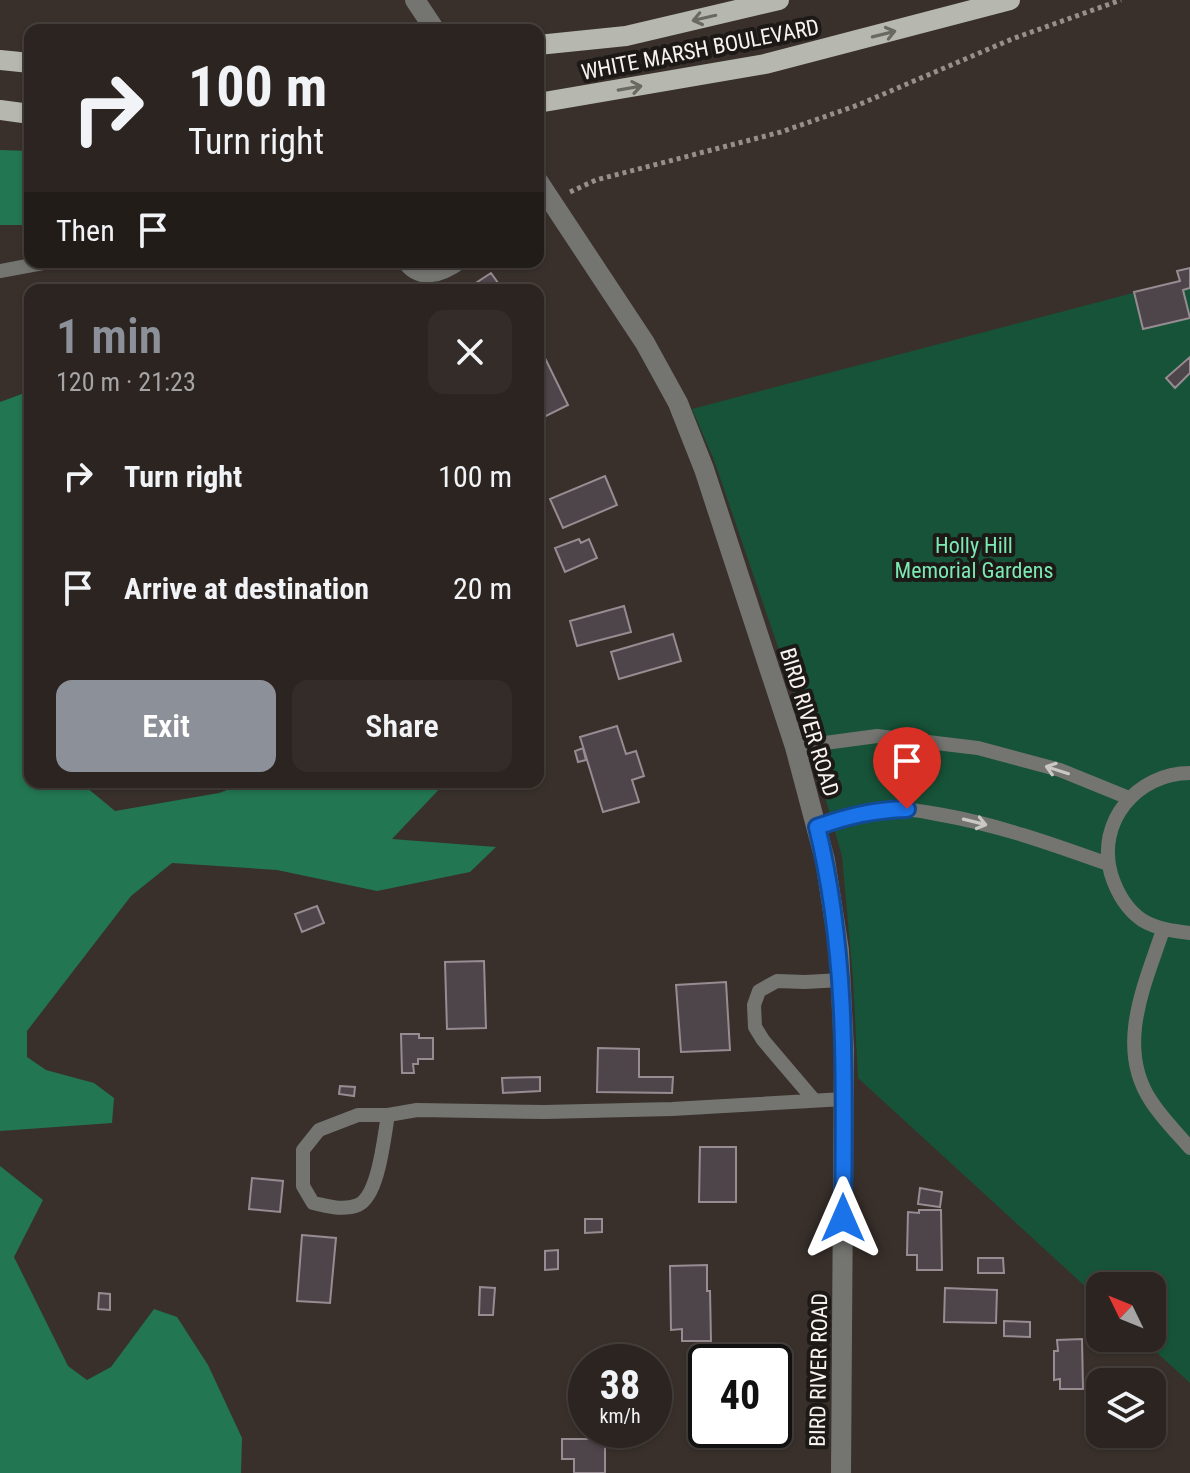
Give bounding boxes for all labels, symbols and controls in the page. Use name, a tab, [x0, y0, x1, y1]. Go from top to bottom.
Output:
one-way arrow	[691, 11, 717, 26]
street label: WHITE MARSH BOULEVARD	[579, 14, 821, 85]
one-way arrow	[871, 25, 897, 40]
text: 100 m	[188, 54, 327, 120]
icon: right	[56, 56, 160, 160]
one-way arrow	[617, 80, 642, 95]
text: Turn right	[188, 121, 324, 163]
icon: arrive	[131, 208, 175, 252]
text: Then	[56, 213, 115, 248]
text: 1 min	[56, 308, 162, 365]
button: close	[428, 310, 512, 394]
text: 120 m · 21:23	[56, 367, 196, 397]
icon: right	[56, 454, 100, 498]
text: Turn right	[124, 459, 242, 494]
text: 100 m	[438, 459, 512, 494]
park label: Holly Hill Memorial Gardens	[895, 533, 1053, 583]
icon: arrive	[56, 566, 100, 610]
text: Arrive at destination	[124, 571, 369, 606]
text: 20 m	[453, 571, 512, 606]
street label: BIRD RIVER ROAD	[775, 645, 844, 799]
button: Exit	[56, 680, 276, 772]
button: Share	[292, 680, 512, 772]
pin	[873, 727, 941, 809]
icon: arrive	[885, 739, 929, 783]
one-way arrow	[1044, 762, 1070, 777]
one-way arrow	[961, 815, 987, 830]
position arrow	[801, 1176, 885, 1260]
north arrow	[1086, 1272, 1166, 1352]
map controls	[1086, 1272, 1166, 1448]
street label: BIRD RIVER ROAD	[805, 1293, 832, 1447]
speed limit sign: 40	[688, 1344, 792, 1448]
text: 38	[600, 1362, 640, 1409]
button: layers	[1086, 1368, 1166, 1448]
text: km/h	[599, 1404, 641, 1428]

